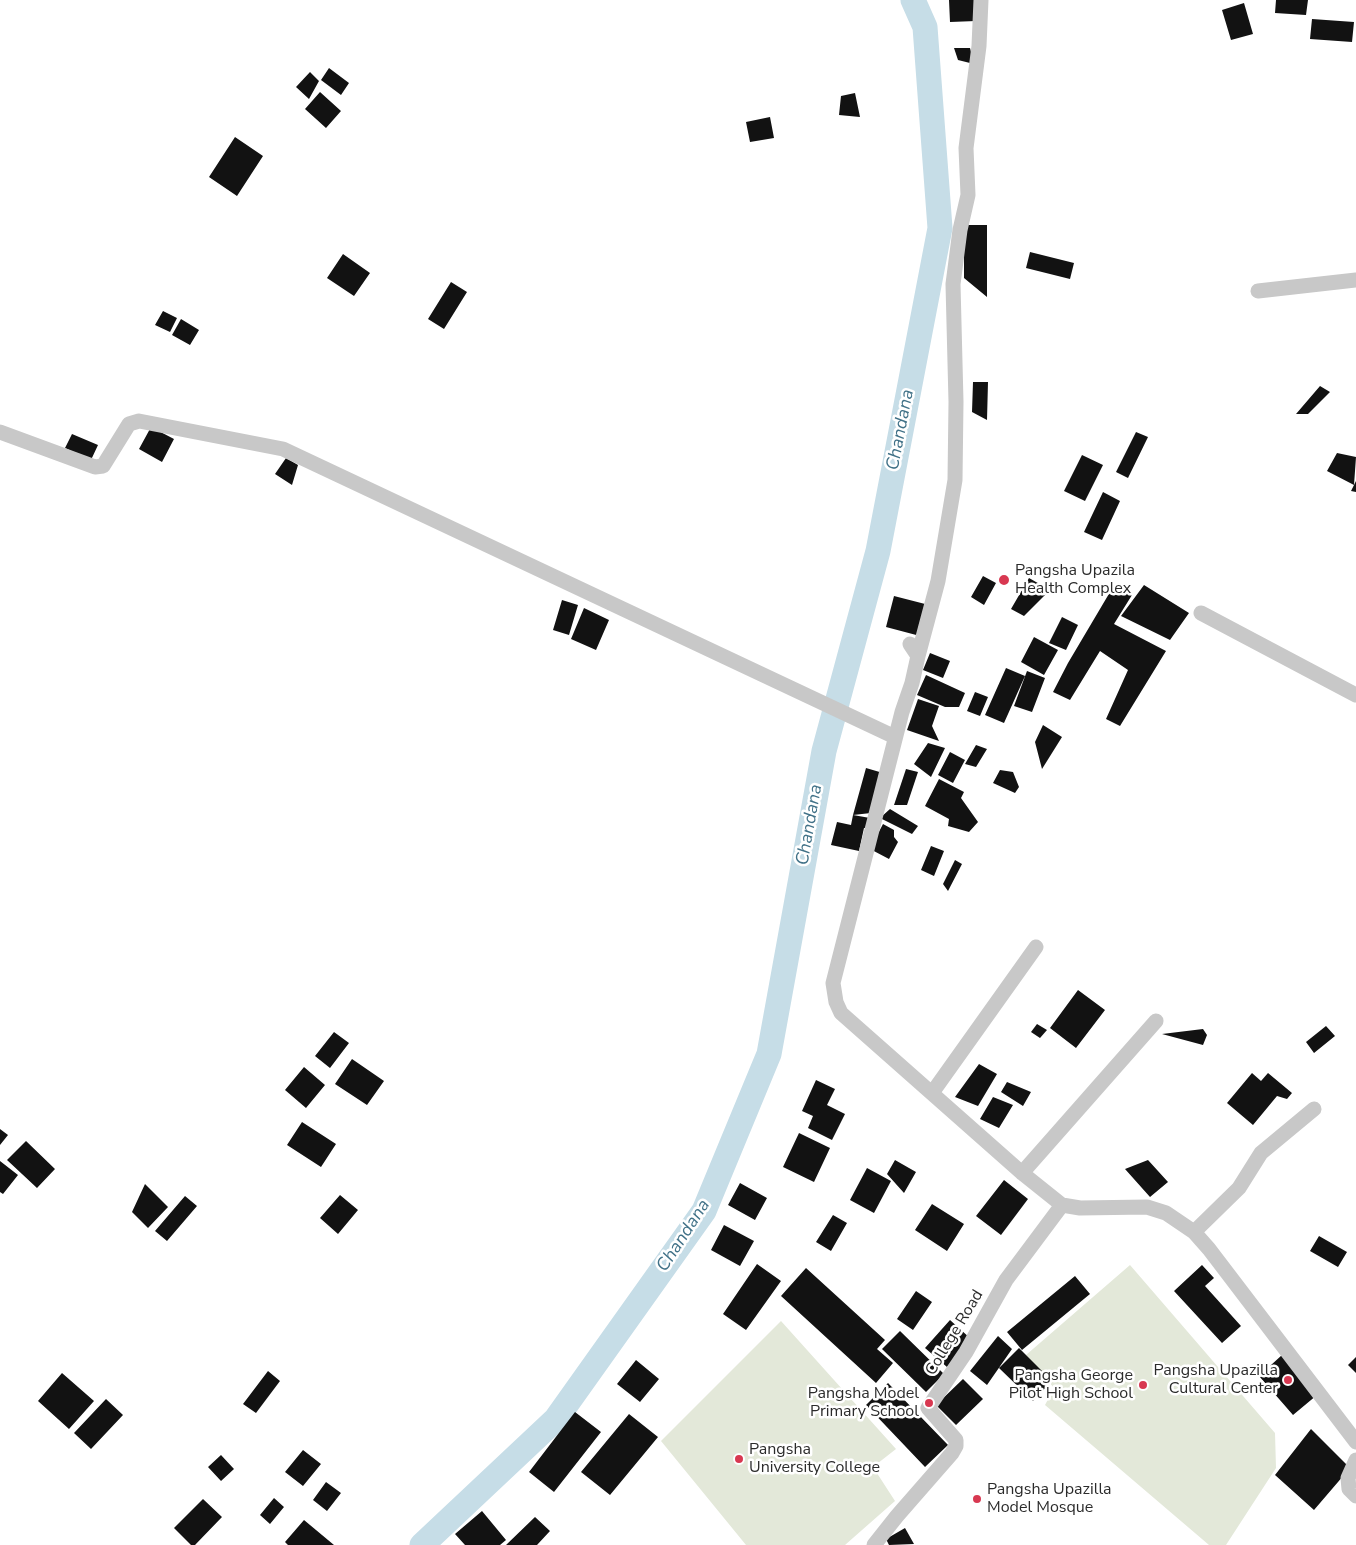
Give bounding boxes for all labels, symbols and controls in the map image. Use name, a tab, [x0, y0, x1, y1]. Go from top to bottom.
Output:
water label: Chandana	[883, 388, 919, 472]
place label: Pangsha Upazila Health Complex	[1015, 561, 1135, 599]
marker: Pangsha Upazila Health Complex	[997, 573, 1011, 587]
water label: Chandana	[792, 783, 828, 867]
water label: Chandana	[653, 1196, 715, 1276]
street label: College Road	[922, 1287, 988, 1379]
place label: Pangsha Upazilla Cultural Center	[1153, 1361, 1278, 1399]
place label: Pangsha George Pilot High School	[1009, 1366, 1133, 1404]
marker: Pangsha Upazilla Cultural Center	[1282, 1374, 1294, 1386]
marker: Pangsha George Pilot High School	[1137, 1379, 1149, 1391]
place label: Pangsha Model Primary School	[808, 1384, 919, 1422]
marker: Pangsha Model Primary School	[923, 1397, 935, 1409]
place label: Pangsha University College	[749, 1440, 880, 1478]
marker: Pangsha University College	[733, 1453, 745, 1465]
place label: Pangsha Upazilla Model Mosque	[987, 1480, 1112, 1518]
marker: Pangsha Upazilla Model Mosque	[971, 1493, 983, 1505]

